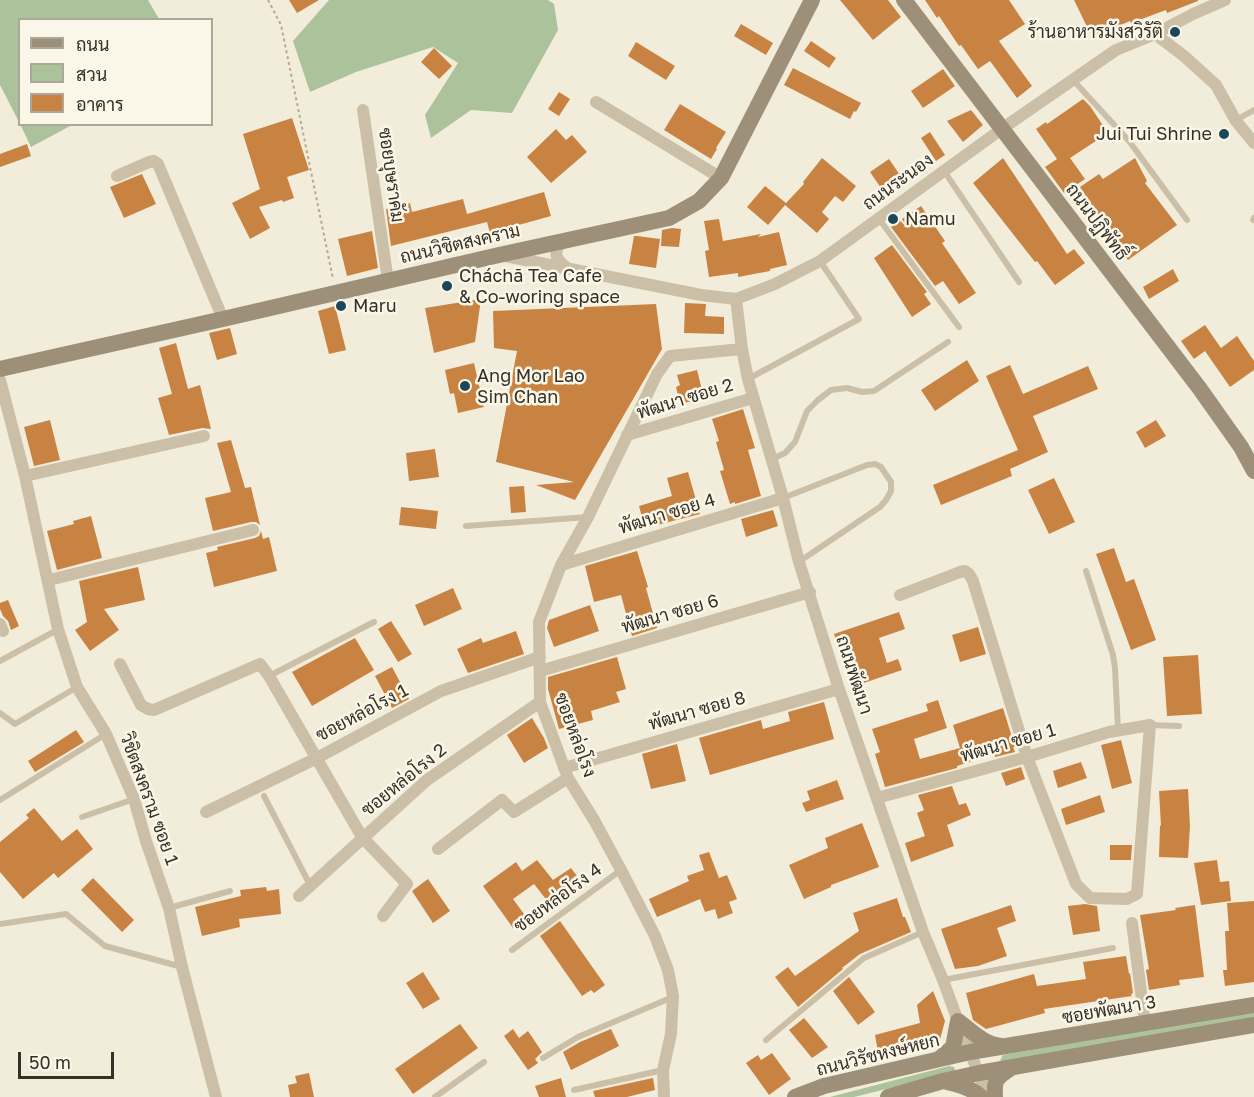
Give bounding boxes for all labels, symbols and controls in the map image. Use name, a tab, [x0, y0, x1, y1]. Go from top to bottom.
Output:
legend	[18, 18, 213, 126]
place label: ร้านอาหารมังสวิรัติ	[1027, 21, 1163, 43]
marker: ร้านอาหารมังสวิรัติ	[1168, 25, 1182, 39]
text: ถนน	[76, 33, 109, 55]
text: สวน	[76, 63, 107, 85]
text: อาคาร	[76, 93, 124, 115]
place label: Jui Tui Shrine	[1096, 123, 1212, 145]
street label: ซอยบุษราคัม	[374, 126, 408, 224]
marker: Jui Tui Shrine	[1217, 127, 1231, 141]
street label: ถนนระนอง	[859, 149, 937, 215]
street label: ถนนปฏิพัทธิ์	[1061, 179, 1133, 265]
place label: Namu	[905, 208, 956, 230]
marker: Namu	[886, 212, 900, 226]
street label: ถนนวิชิตสงคราม	[398, 220, 522, 268]
place label: Cháchā Tea Cafe & Co-woring space	[459, 265, 620, 308]
marker: Cháchā Tea Cafe & Co-woring space	[440, 279, 454, 293]
place label: Maru	[353, 295, 397, 317]
marker: Maru	[334, 299, 348, 313]
place label: Ang Mor Lao Sim Chan	[477, 365, 585, 407]
street label: พัฒนา ซอย 2	[634, 374, 736, 424]
marker: Ang Mor Lao Sim Chan	[458, 379, 472, 393]
street label: พัฒนา ซอย 4	[616, 489, 718, 539]
street label: พัฒนา ซอย 6	[619, 590, 721, 638]
street label: ถนนพัฒนา	[831, 633, 877, 717]
street label: ซอยหล่อโรง 1	[312, 680, 412, 746]
street label: พัฒนา ซอย 8	[646, 687, 748, 735]
street label: ซอยหล่อโรง	[550, 690, 600, 780]
street label: พัฒนา ซอย 1	[958, 719, 1058, 767]
street label: วิชิตสงคราม ซอย 1	[115, 730, 183, 868]
street label: ซอยหล่อโรง 2	[357, 739, 451, 821]
street label: ซอยหล่อโรง 4	[510, 859, 606, 937]
street label: ซอยพัฒนา 3	[1060, 991, 1158, 1029]
street label: ถนนวิรัชหงษ์หยก	[814, 1029, 942, 1081]
scale bar	[21, 1040, 117, 1078]
text: 50 m	[29, 1051, 71, 1073]

